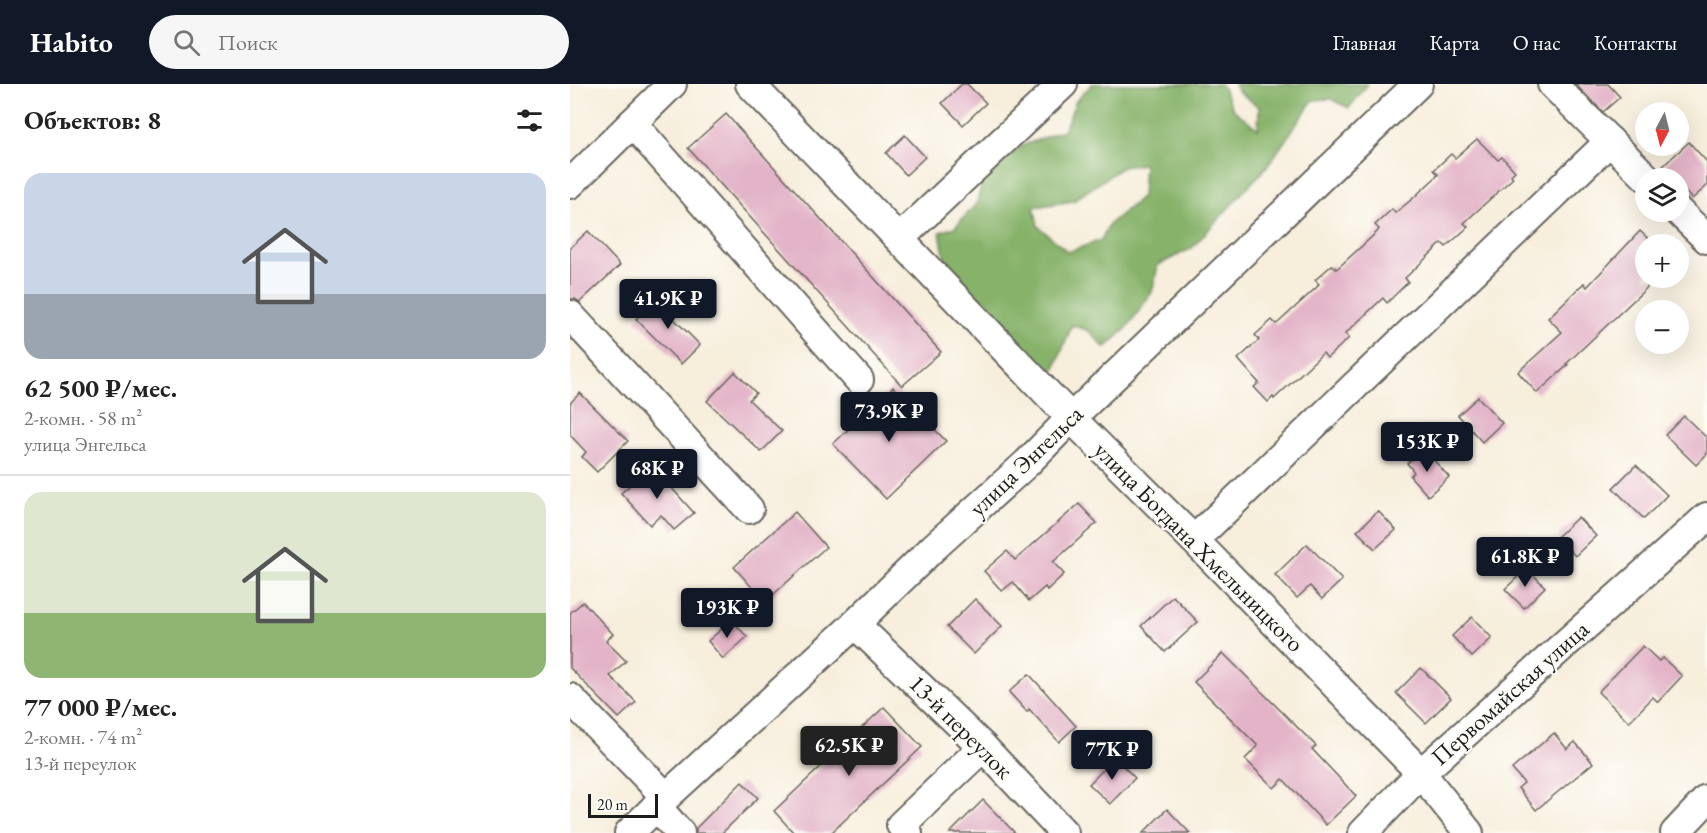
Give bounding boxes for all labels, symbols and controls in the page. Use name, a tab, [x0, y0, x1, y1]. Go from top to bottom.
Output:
search box	[149, 15, 569, 69]
text: Habito	[30, 24, 113, 60]
icon: search	[170, 26, 203, 59]
text: Поиск	[218, 28, 278, 57]
text: Главная	[1332, 29, 1396, 56]
text: Карта	[1429, 29, 1480, 56]
text: О нас	[1513, 29, 1561, 56]
text: Контакты	[1594, 29, 1677, 56]
north arrow	[1635, 102, 1689, 156]
map controls	[1635, 102, 1689, 354]
text: Объектов: 8	[24, 103, 161, 137]
icon: filters	[513, 104, 546, 137]
button: layers	[1635, 168, 1689, 222]
icon: home	[231, 212, 339, 320]
button: +	[1635, 234, 1689, 288]
pin: 41.9K ₽	[613, 279, 723, 330]
text: 41.9K ₽	[634, 285, 702, 311]
button: −	[1635, 300, 1689, 354]
text: 62 500 ₽/мес.	[24, 371, 177, 405]
pin: 73.9K ₽	[834, 392, 944, 443]
text: 73.9K ₽	[855, 398, 923, 424]
street label: улица Энгельса	[962, 398, 1090, 523]
text: 2-комн. · 58 m²	[24, 405, 142, 431]
pin: 153K ₽	[1378, 422, 1476, 473]
text: 153K ₽	[1395, 428, 1459, 454]
text: улица Энгельса	[24, 431, 147, 457]
street label: улица Богдана Хмельницкого	[1088, 435, 1311, 659]
pin: 68K ₽	[615, 449, 699, 500]
text: 68K ₽	[630, 455, 684, 481]
icon: home	[231, 531, 339, 639]
pin: 61.8K ₽	[1470, 537, 1580, 588]
text: 61.8K ₽	[1491, 543, 1559, 569]
pin: 193K ₽	[678, 588, 776, 639]
text: 193K ₽	[695, 594, 759, 620]
street label: Первомайская улица	[1424, 613, 1596, 772]
street label: 13-й переулок	[903, 668, 1020, 786]
text: 77 000 ₽/мес.	[24, 690, 177, 724]
text: 2-комн. · 74 m²	[24, 724, 142, 750]
pin: 62.5K ₽	[794, 726, 904, 777]
pin: 77K ₽	[1070, 730, 1154, 781]
text: 62.5K ₽	[815, 732, 883, 758]
text: 77K ₽	[1085, 736, 1139, 762]
text: 13-й переулок	[24, 750, 137, 776]
scale bar	[588, 791, 658, 818]
text: 20 m	[597, 794, 628, 815]

